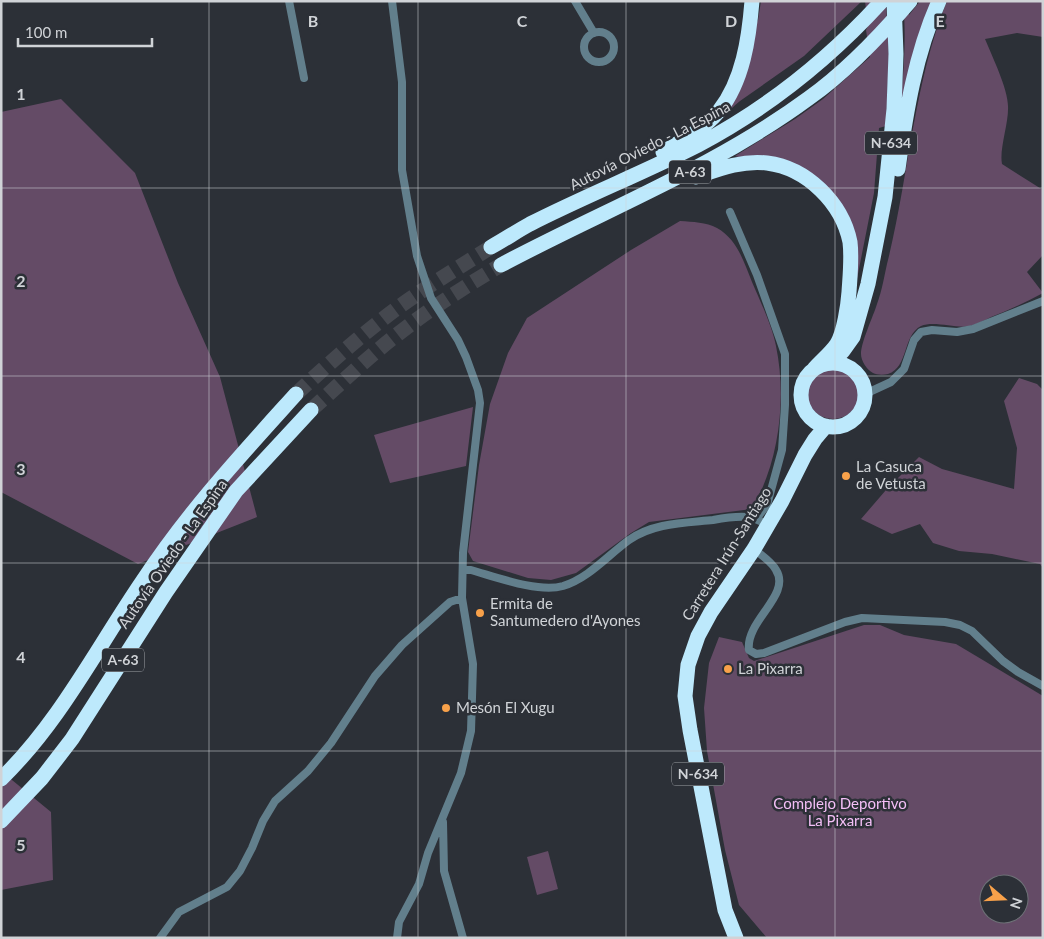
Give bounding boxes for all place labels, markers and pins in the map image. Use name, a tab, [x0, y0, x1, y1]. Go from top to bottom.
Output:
place label: La Casuca de Vetusta	[856, 457, 926, 492]
marker: La Casuca de Vetusta	[840, 470, 852, 482]
place label: Ermita de Santumedero d'Ayones	[490, 594, 641, 629]
marker: Ermita de Santumedero d'Ayones	[474, 607, 486, 619]
place label: La Pixarra	[738, 659, 803, 677]
marker: La Pixarra	[722, 663, 734, 675]
place label: Mesón El Xugu	[456, 698, 555, 716]
marker: Mesón El Xugu	[440, 702, 452, 714]

